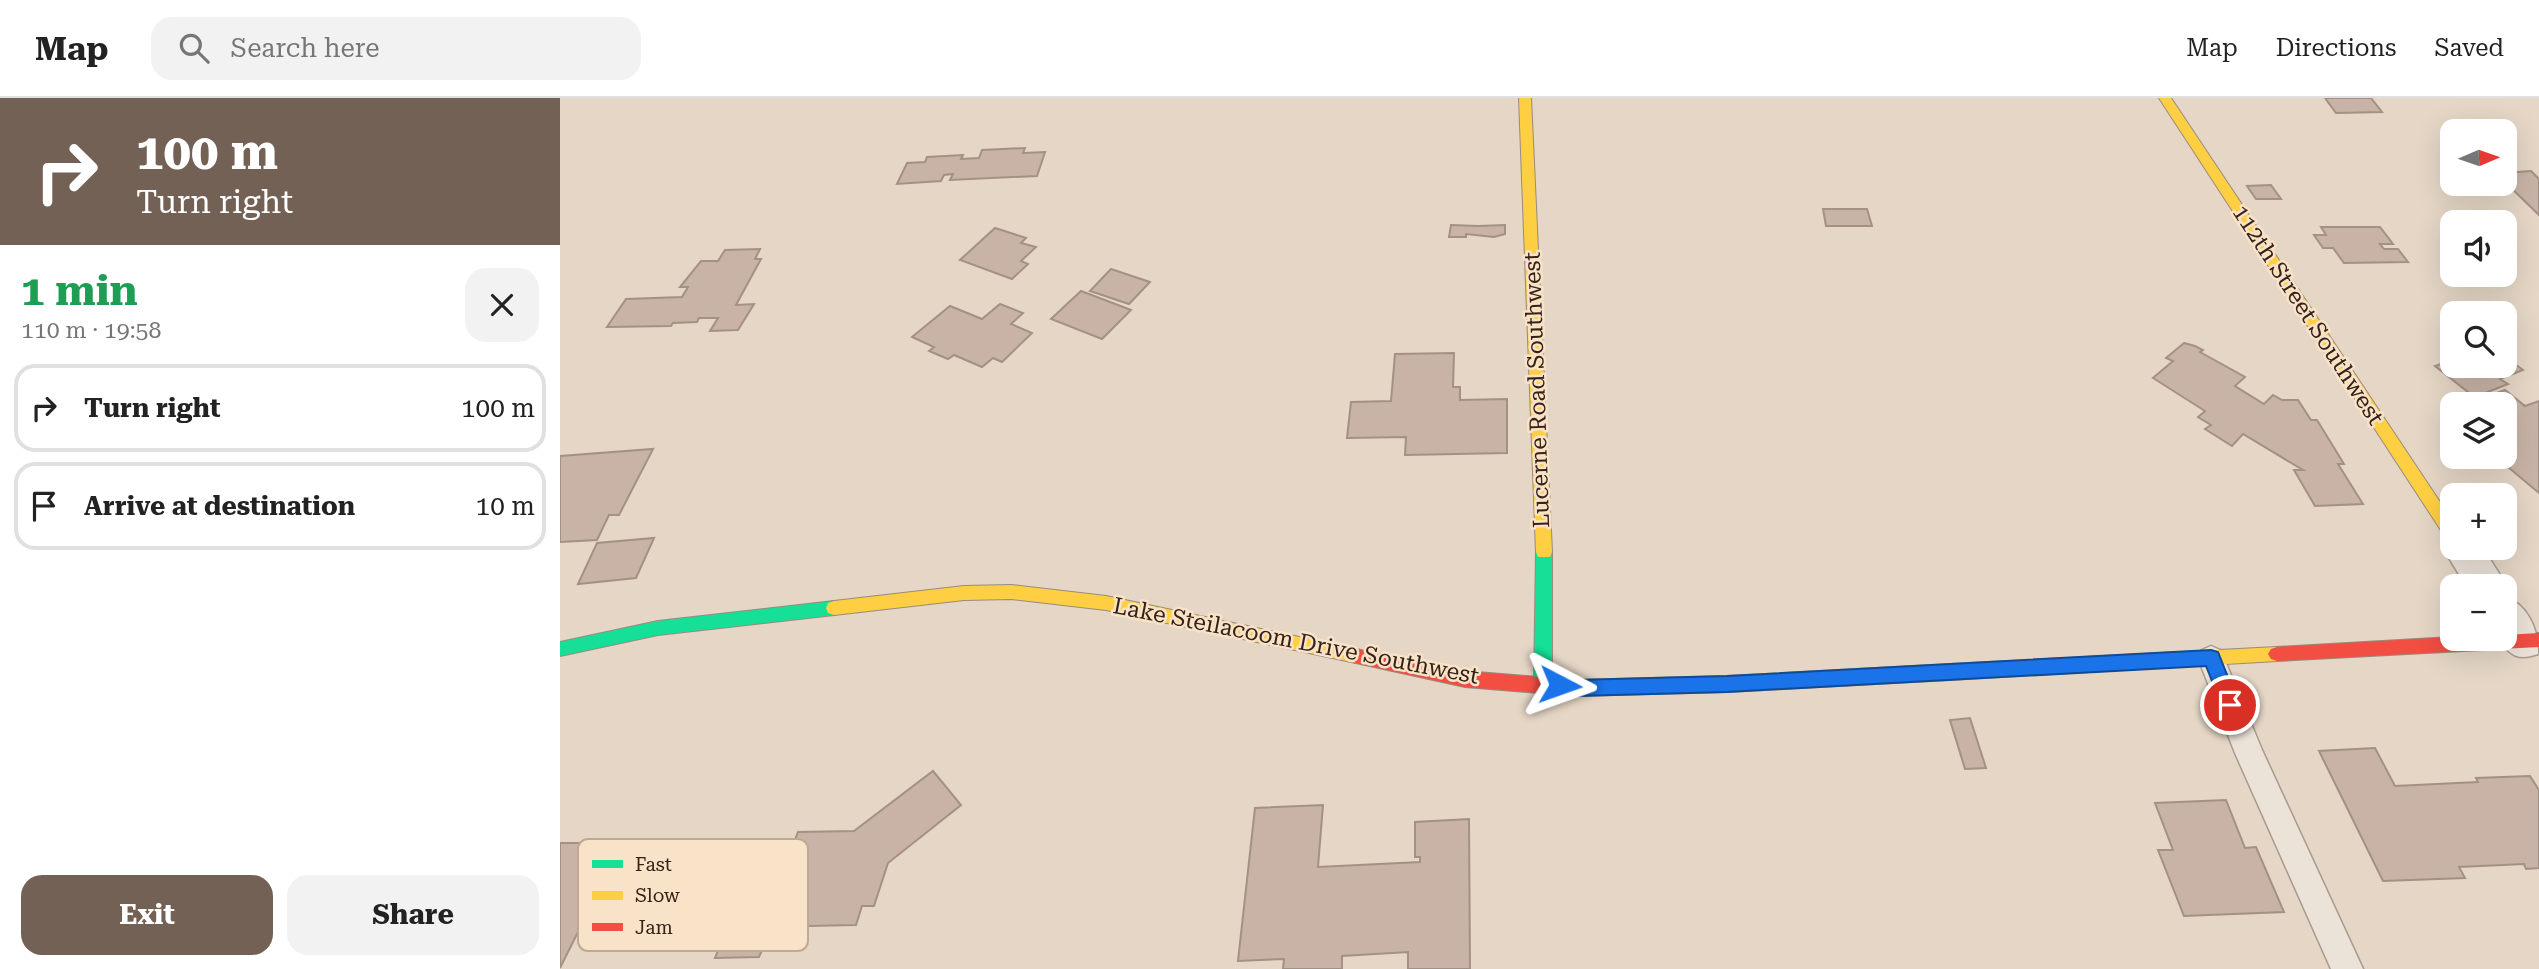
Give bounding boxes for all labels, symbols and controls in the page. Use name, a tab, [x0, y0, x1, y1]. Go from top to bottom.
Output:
search box	[151, 17, 641, 80]
text: Map	[35, 29, 109, 68]
icon: search	[175, 29, 213, 67]
text: Search here	[231, 33, 380, 63]
text: Map	[2186, 34, 2238, 62]
text: Directions	[2276, 34, 2396, 62]
text: Saved	[2434, 34, 2504, 62]
north arrow	[2440, 119, 2516, 196]
map controls	[2440, 119, 2517, 651]
text: 100 m	[136, 124, 278, 181]
icon: right	[21, 126, 112, 217]
text: Turn right	[136, 183, 293, 221]
street label: 112th Street Southwest	[2227, 200, 2389, 430]
button: sound	[2440, 210, 2517, 287]
street label: Lucerne Road Southwest	[1519, 251, 1555, 528]
text: 1 min	[21, 266, 138, 315]
button: close	[465, 268, 539, 342]
button: search	[2440, 301, 2517, 378]
text: 110 m · 19:58	[21, 317, 161, 344]
icon: right	[25, 389, 63, 427]
button: layers	[2440, 392, 2517, 469]
text: Turn right	[84, 393, 220, 423]
text: 100 m	[461, 393, 535, 423]
button: +	[2440, 483, 2517, 560]
icon: arrive	[25, 487, 63, 525]
text: Arrive at destination	[84, 491, 355, 521]
text: 10 m	[476, 491, 535, 521]
button: −	[2440, 574, 2517, 651]
street label: Lake Steilacoom Drive Southwest	[1111, 592, 1482, 690]
position arrow	[1523, 648, 1597, 722]
pin	[2200, 675, 2260, 735]
icon: arrive	[2211, 686, 2249, 724]
legend	[578, 839, 808, 951]
text: Fast	[635, 853, 672, 876]
button: Exit	[21, 875, 273, 955]
button: Share	[287, 875, 539, 955]
text: Slow	[635, 884, 680, 907]
text: Jam	[635, 916, 673, 939]

